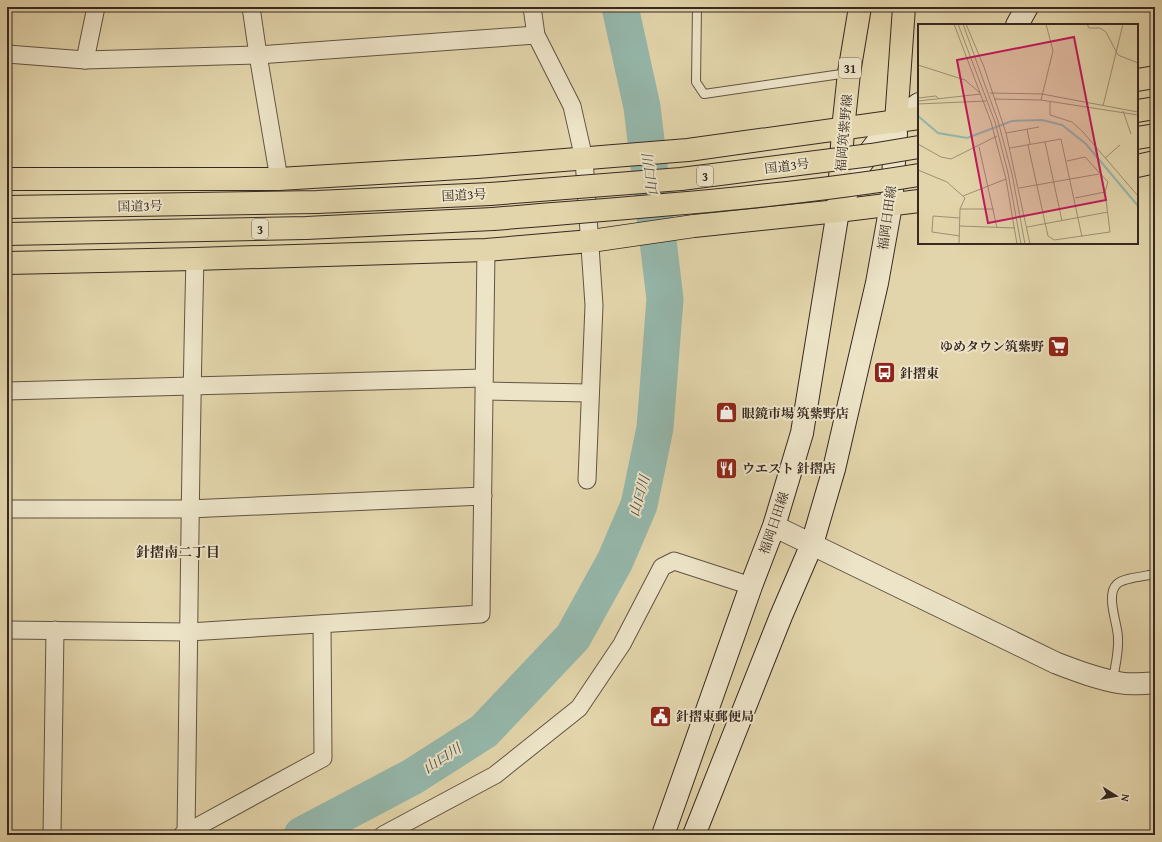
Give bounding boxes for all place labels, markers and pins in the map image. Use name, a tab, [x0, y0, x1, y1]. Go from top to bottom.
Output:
supermarket icon: ゆめタウン筑紫野	[1046, 333, 1072, 359]
place label: ゆめタウン筑紫野	[940, 337, 1044, 356]
bus stop icon: 針摺東	[871, 360, 897, 386]
place label: 針摺東	[900, 364, 939, 383]
shop icon: 眼鏡市場 筑紫野店	[714, 400, 740, 426]
place label: 眼鏡市場 筑紫野店	[742, 404, 849, 423]
restaurant icon: ウエスト 針摺店	[713, 455, 739, 481]
place label: ウエスト 針摺店	[742, 459, 836, 478]
public building icon: 針摺東郵便局	[648, 703, 674, 729]
place label: 針摺東郵便局	[676, 707, 754, 726]

